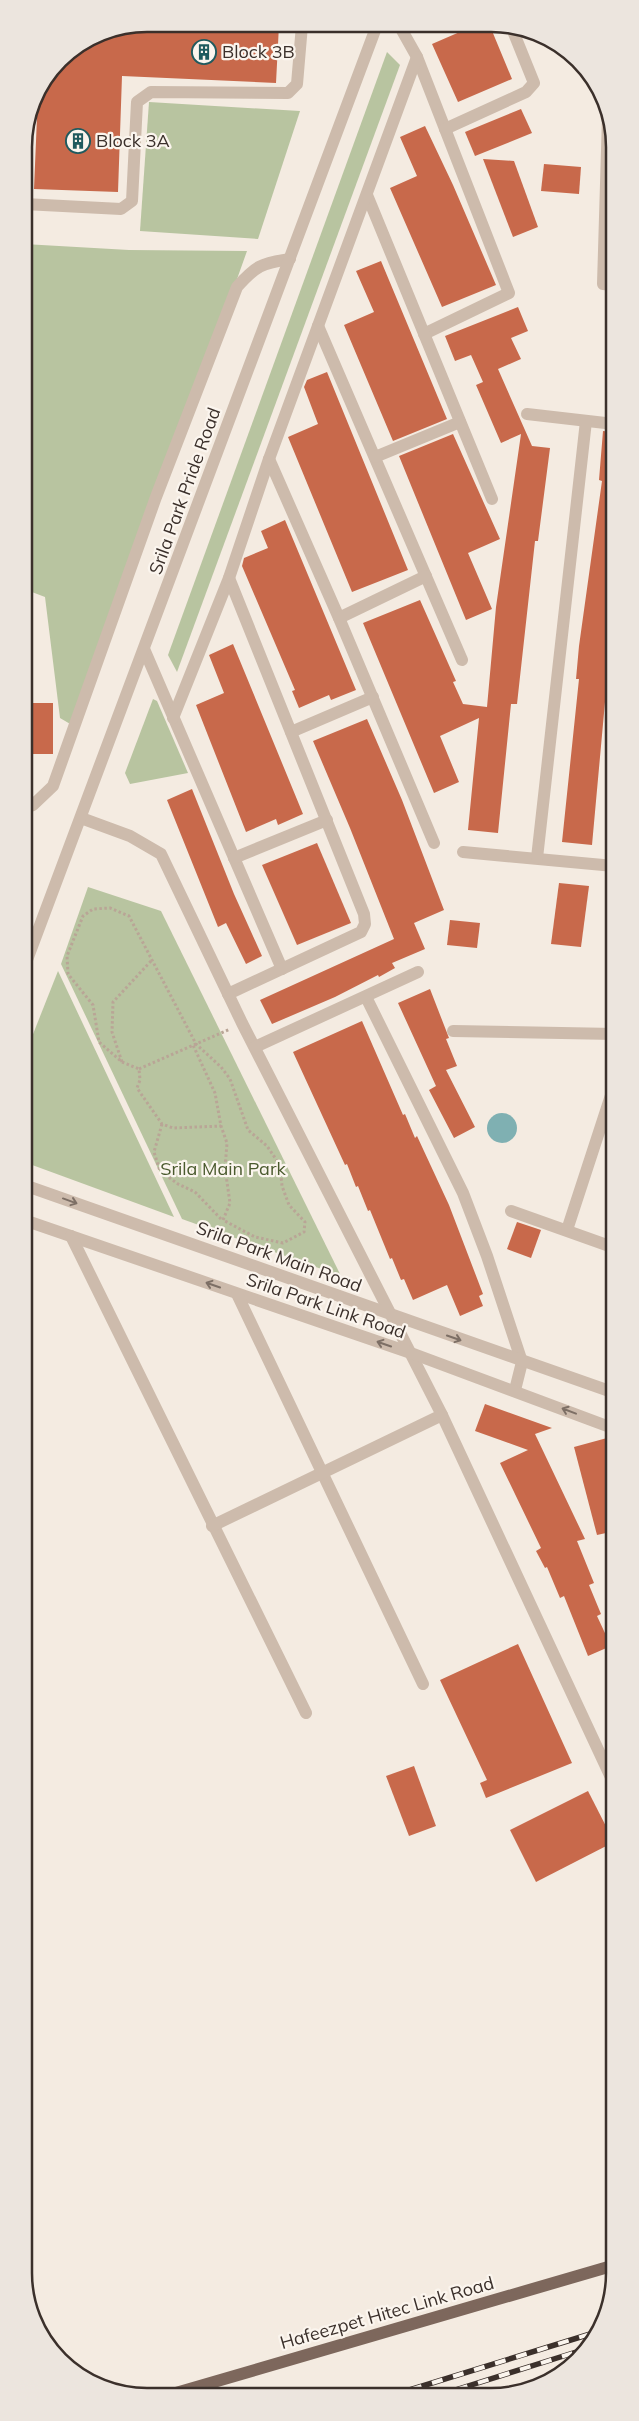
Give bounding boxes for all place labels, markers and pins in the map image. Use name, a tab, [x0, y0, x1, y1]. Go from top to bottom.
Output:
building icon: Block 3B	[191, 39, 217, 65]
place label: Block 3B	[222, 40, 295, 63]
building icon: Block 3A	[65, 128, 91, 154]
place label: Block 3A	[96, 129, 170, 152]

